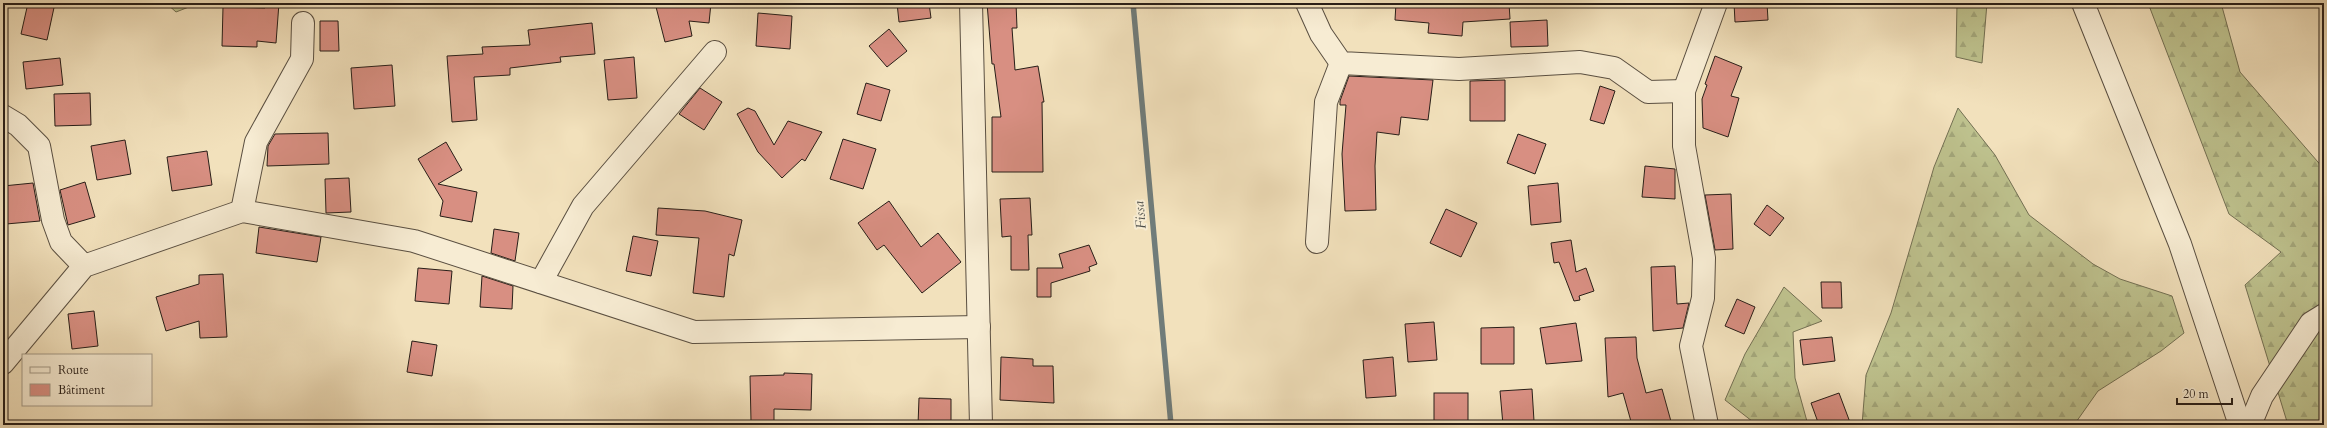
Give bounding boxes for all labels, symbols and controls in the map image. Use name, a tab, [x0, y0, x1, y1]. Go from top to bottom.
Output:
water label: Fissa	[1129, 200, 1151, 230]
legend	[22, 354, 152, 406]
text: Route	[58, 362, 89, 378]
scale bar	[2177, 380, 2232, 406]
text: Bâtiment	[58, 382, 105, 398]
text: 20 m	[2183, 386, 2210, 402]

